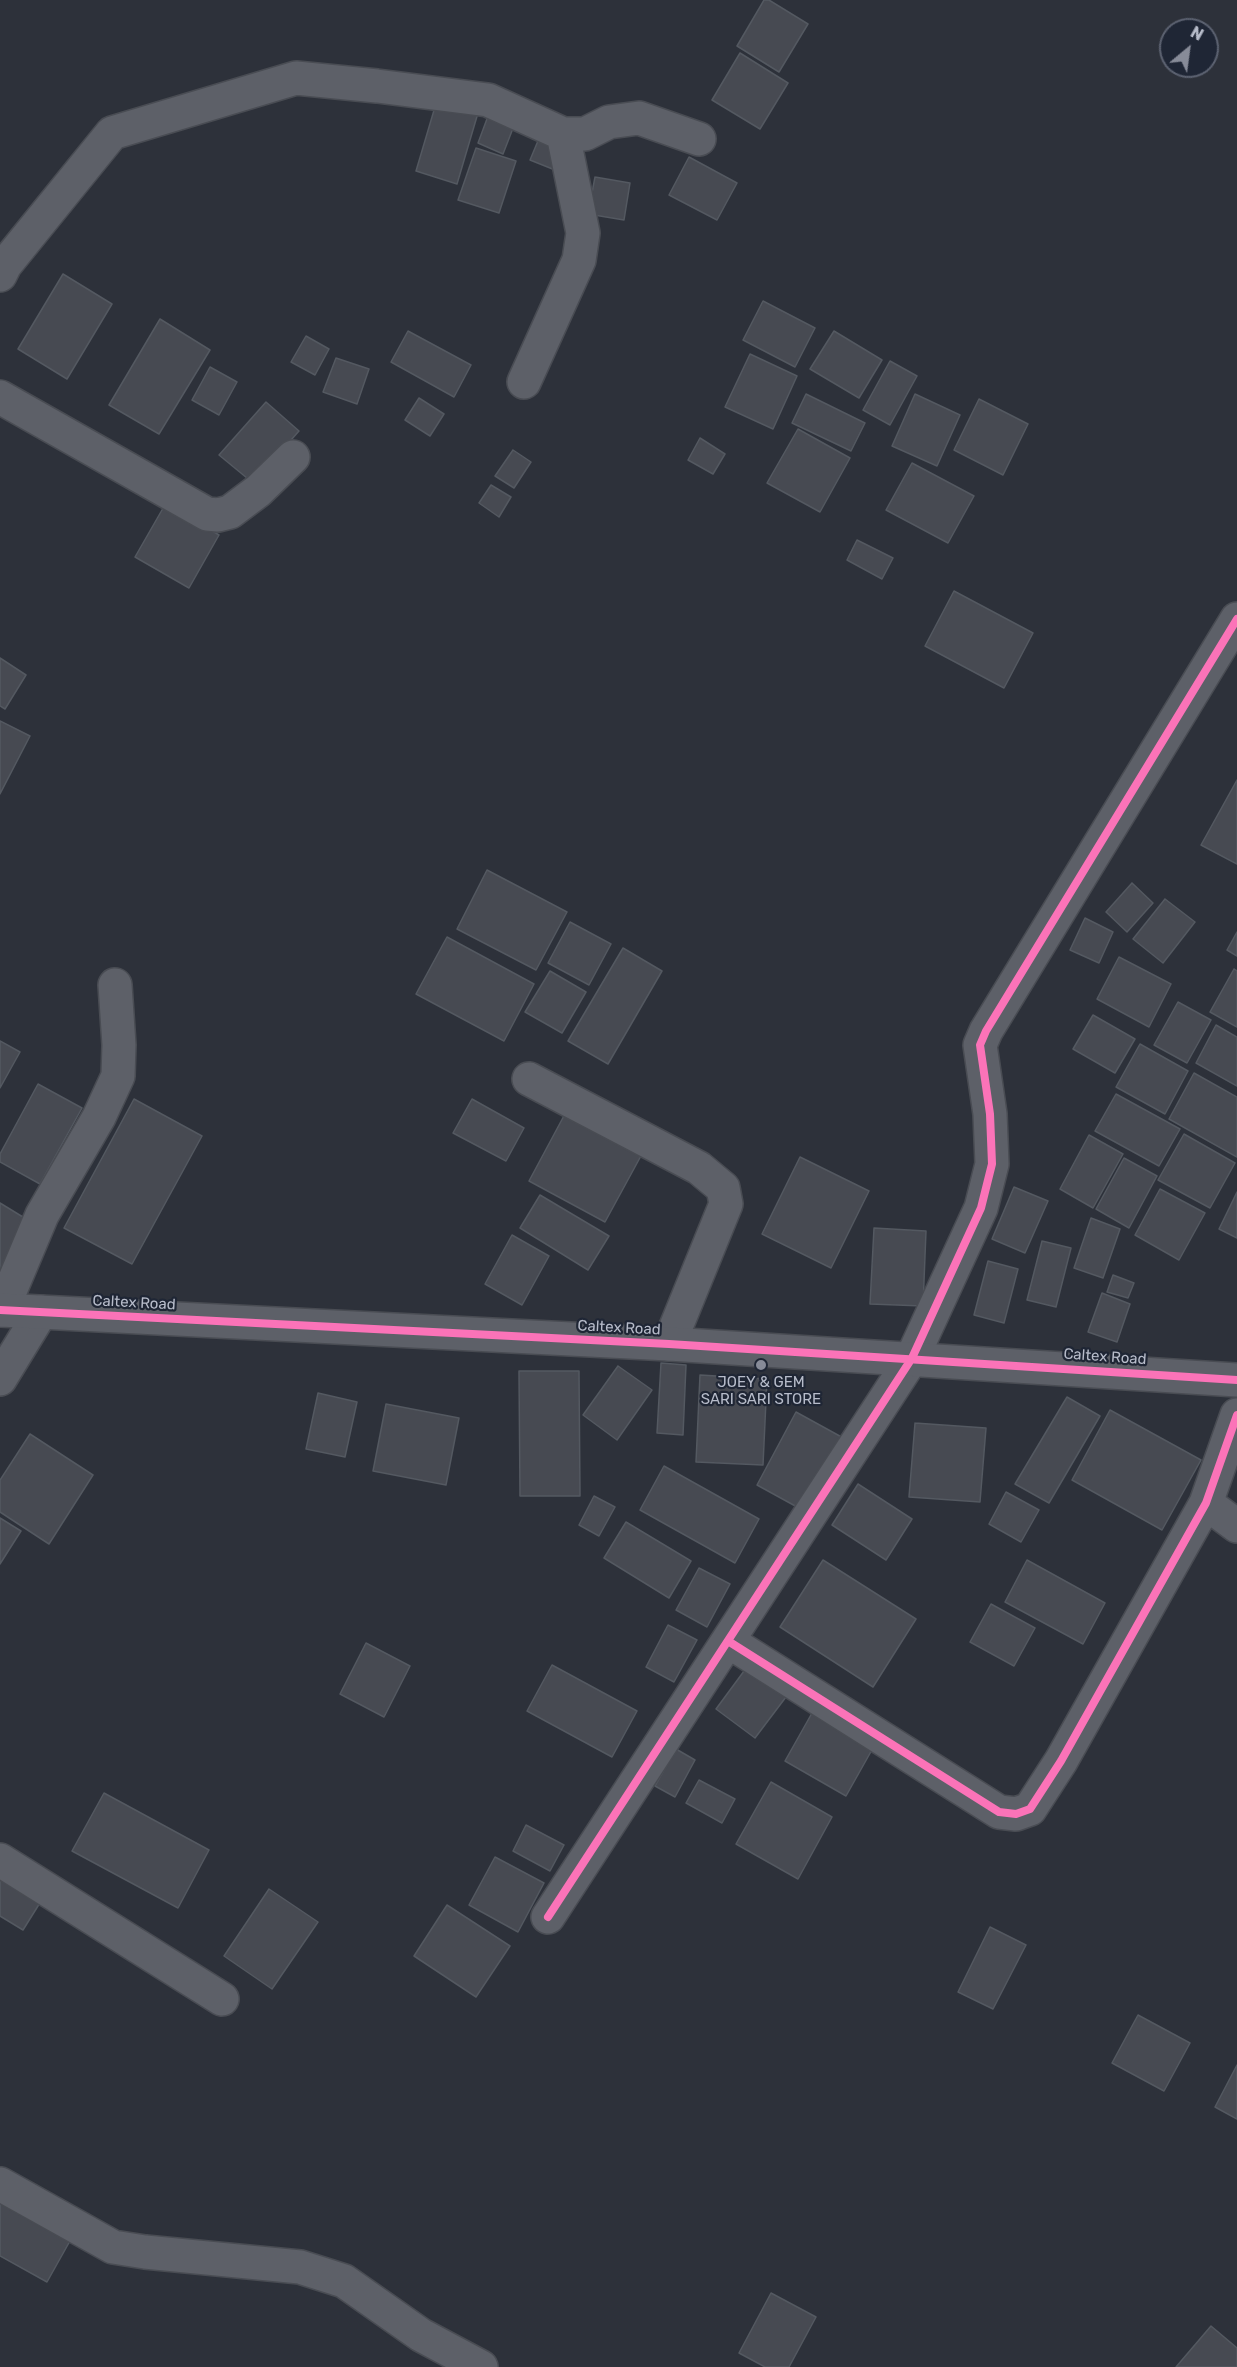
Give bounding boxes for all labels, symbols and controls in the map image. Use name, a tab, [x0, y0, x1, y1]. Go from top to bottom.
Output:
north arrow	[1159, 18, 1219, 78]
text: N	[1187, 22, 1207, 45]
street label: Caltex Road	[92, 1292, 176, 1314]
street label: Caltex Road	[577, 1317, 661, 1339]
street label: Caltex Road	[1063, 1345, 1147, 1369]
marker: JOEY & GEM SARI SARI STORE	[754, 1358, 768, 1372]
place label: JOEY & GEM SARI SARI STORE	[701, 1374, 821, 1409]

